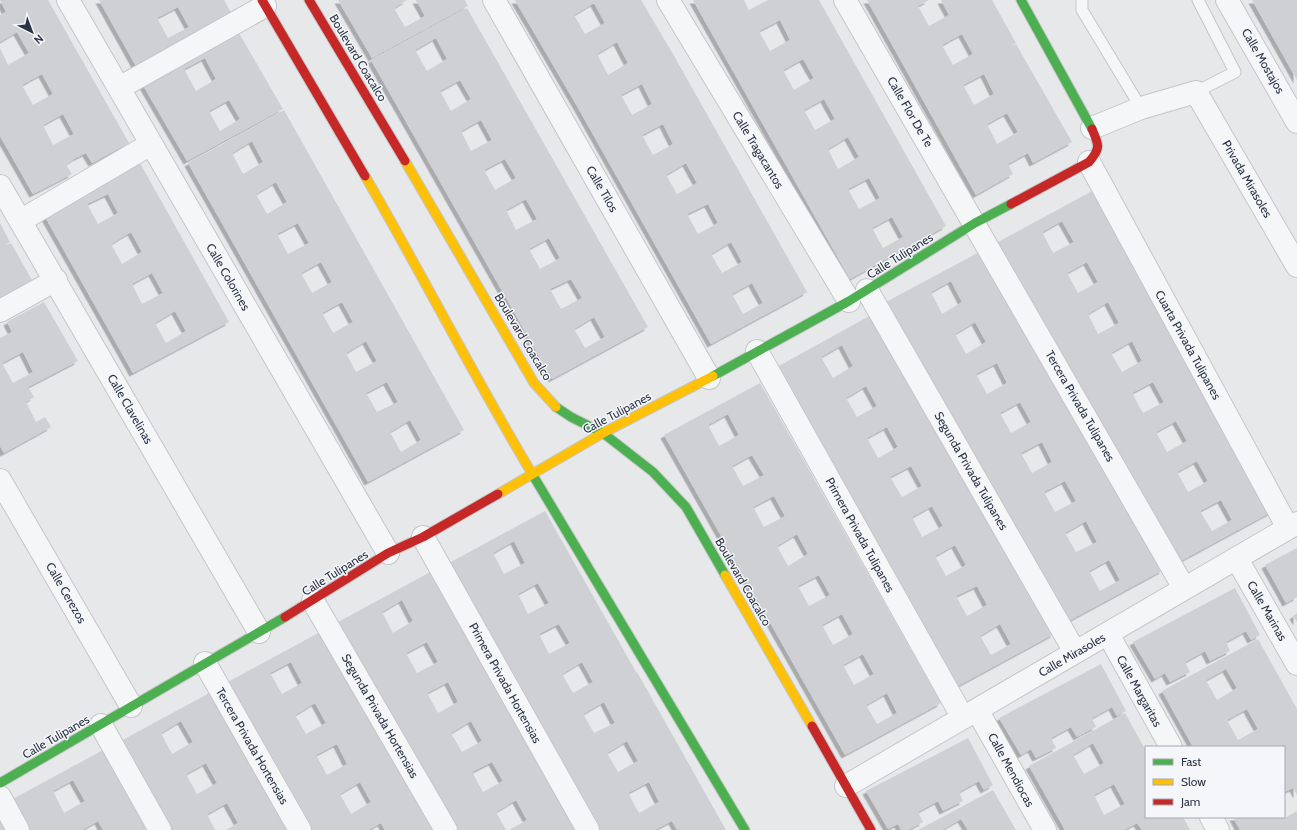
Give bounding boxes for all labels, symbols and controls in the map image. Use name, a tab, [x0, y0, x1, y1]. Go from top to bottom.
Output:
street label: Boulevard Coacalco	[326, 11, 391, 104]
north arrow	[12, 12, 52, 52]
street label: Calle Mostajos	[1239, 26, 1288, 96]
text: N	[31, 32, 46, 47]
street label: Calle Flor De Te	[884, 74, 937, 150]
street label: Calle Tragacantos	[729, 108, 787, 191]
street label: Privada Mirasoles	[1219, 137, 1276, 220]
street label: Calle Tilos	[583, 163, 622, 215]
street label: Calle Tulipanes	[864, 229, 935, 282]
street label: Calle Colorines	[203, 241, 254, 313]
street label: Cuarta Privada Tulipanes	[1152, 287, 1225, 402]
street label: Boulevard Coacalco	[491, 290, 556, 383]
street label: Tercera Privada Tulipanes	[1042, 347, 1118, 464]
street label: Calle Clavelinas	[104, 371, 156, 446]
street label: Calle Tulipanes	[580, 388, 653, 437]
street label: Segunda Privada Tulipanes	[931, 409, 1012, 533]
street label: Primera Privada Tulipanes	[823, 475, 898, 595]
street label: Boulevard Coacalco	[712, 535, 775, 629]
street label: Calle Tulipanes	[299, 546, 370, 599]
street label: Calle Cerezos	[43, 560, 90, 626]
street label: Calle Marinas	[1244, 578, 1291, 643]
street label: Primera Privada Hortensias	[466, 620, 545, 746]
street label: Calle Mirasoles	[1036, 629, 1108, 680]
street label: Segunda Privada Hortensias	[339, 651, 422, 781]
street label: Calle Margaritas	[1114, 652, 1165, 729]
street label: Tercera Privada Hortensias	[213, 685, 292, 807]
street label: Calle Tulipanes	[20, 711, 92, 762]
street label: Calle Mendiocas	[985, 730, 1038, 809]
legend	[1145, 746, 1285, 818]
text: Fast	[1181, 754, 1201, 769]
text: Slow	[1181, 774, 1206, 789]
text: Jam	[1180, 794, 1200, 809]

